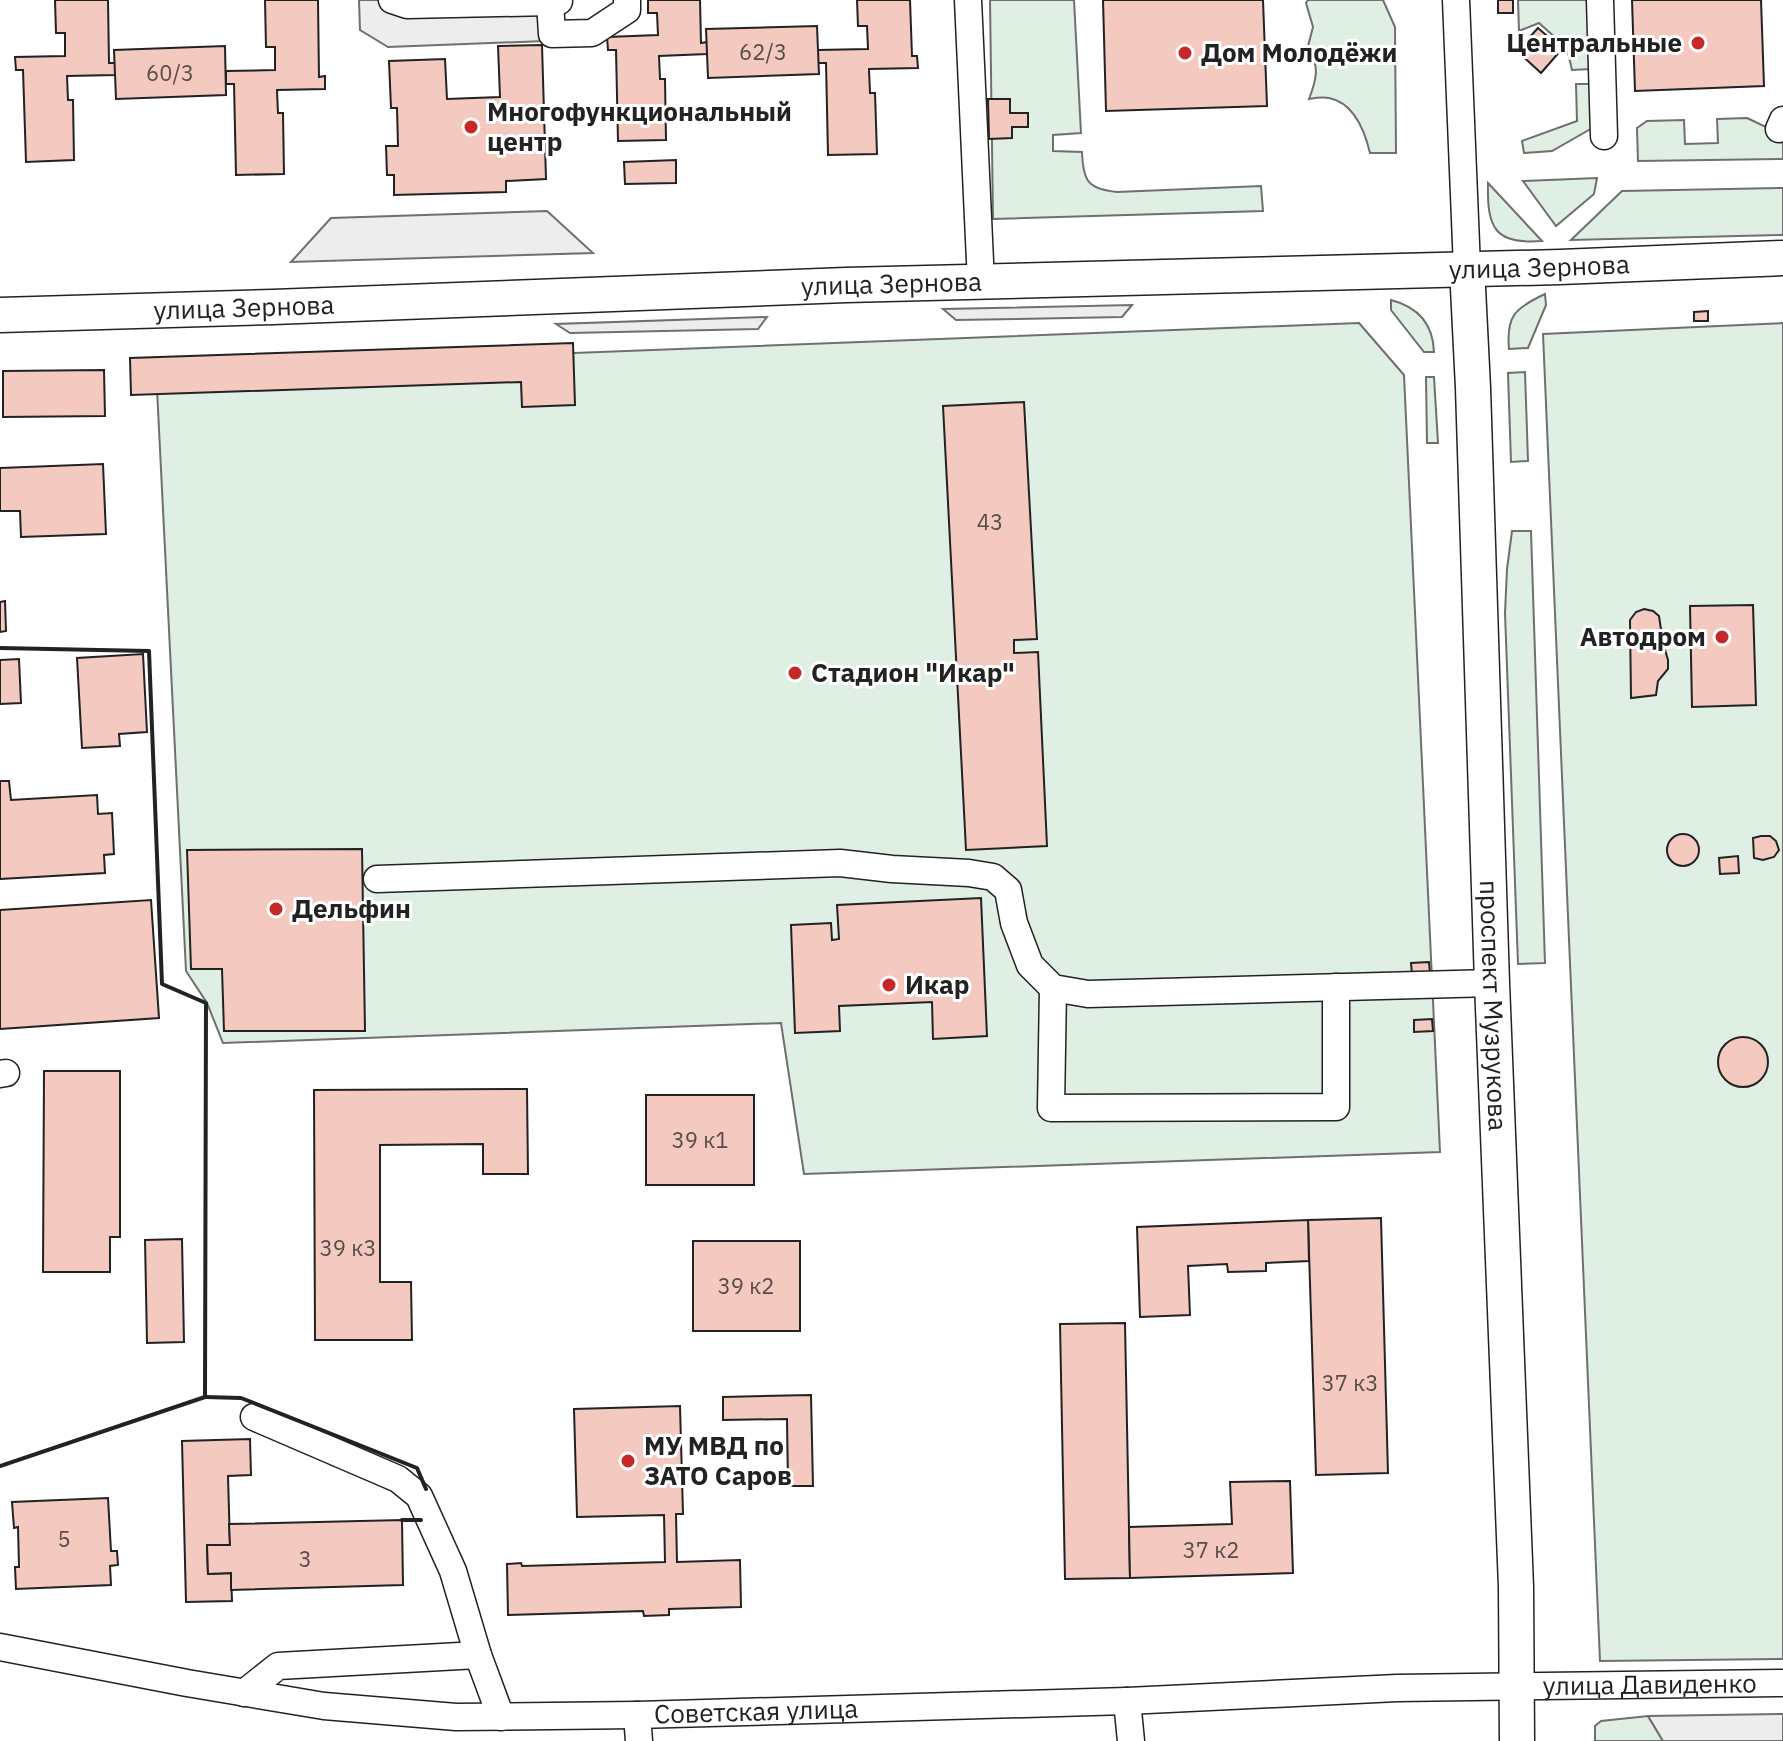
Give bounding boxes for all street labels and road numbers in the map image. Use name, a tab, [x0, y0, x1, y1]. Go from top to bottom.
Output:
street label: улица Зернова	[1448, 246, 1631, 286]
street label: улица Зернова	[800, 264, 983, 303]
street label: улица Зернова	[153, 287, 335, 326]
street label: проспект Музрукова	[1473, 879, 1516, 1132]
street label: улица Давиденко	[1542, 1665, 1757, 1702]
street label: Советская улица	[654, 1691, 859, 1731]

